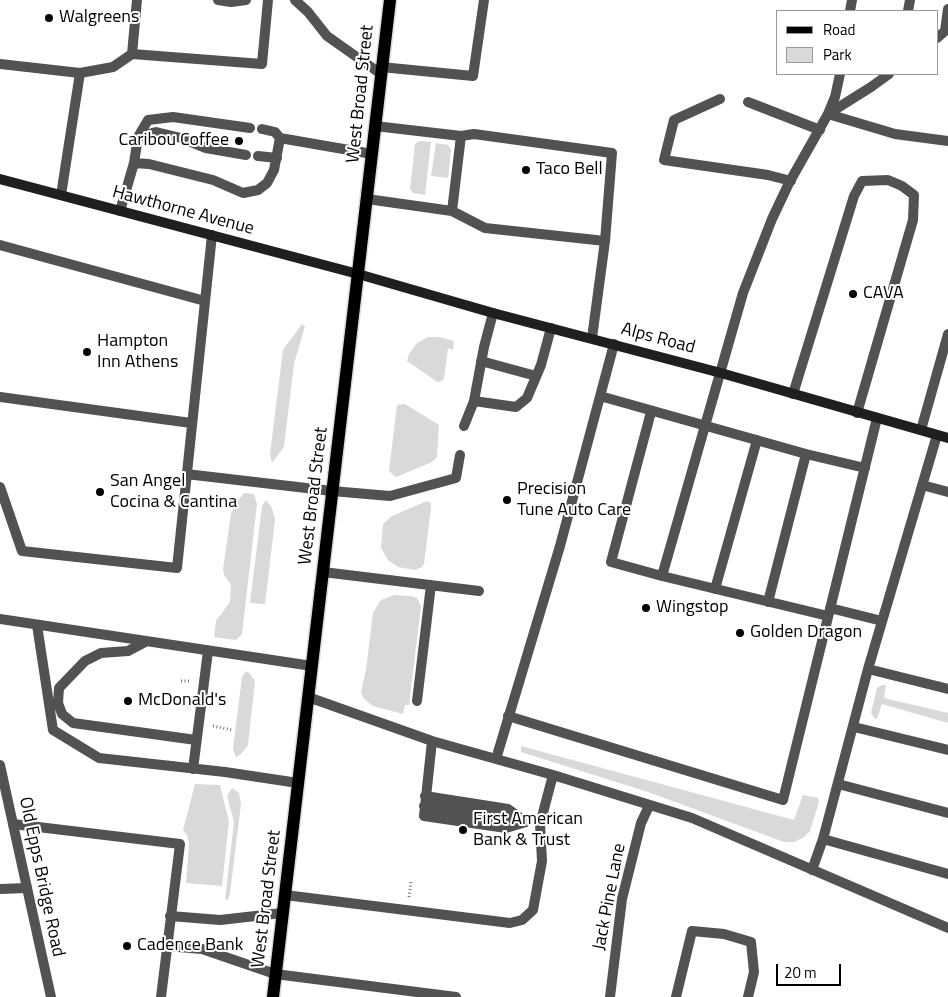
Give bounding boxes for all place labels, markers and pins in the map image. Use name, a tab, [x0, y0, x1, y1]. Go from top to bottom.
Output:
place label: Walgreens	[59, 7, 139, 29]
marker: Walgreens	[43, 12, 55, 24]
place label: Caribou Coffee	[118, 130, 229, 152]
marker: Caribou Coffee	[233, 135, 245, 147]
place label: Taco Bell	[536, 159, 603, 181]
marker: Taco Bell	[520, 164, 532, 176]
place label: CAVA	[863, 283, 904, 305]
marker: CAVA	[847, 288, 859, 300]
place label: Hampton Inn Athens	[97, 331, 178, 374]
marker: Hampton Inn Athens	[81, 346, 93, 358]
place label: San Angel Cocina & Cantina	[110, 471, 237, 514]
place label: Precision Tune Auto Care	[517, 479, 631, 522]
marker: San Angel Cocina & Cantina	[94, 486, 106, 498]
marker: Precision Tune Auto Care	[501, 494, 513, 506]
place label: Wingstop	[656, 597, 728, 619]
marker: Wingstop	[640, 602, 652, 614]
place label: Golden Dragon	[750, 622, 862, 644]
marker: Golden Dragon	[734, 627, 746, 639]
place label: McDonald's	[138, 690, 226, 712]
marker: McDonald's	[122, 695, 134, 707]
place label: First American Bank & Trust	[473, 809, 583, 852]
marker: First American Bank & Trust	[457, 824, 469, 836]
place label: Cadence Bank	[137, 935, 243, 957]
marker: Cadence Bank	[121, 940, 133, 952]

